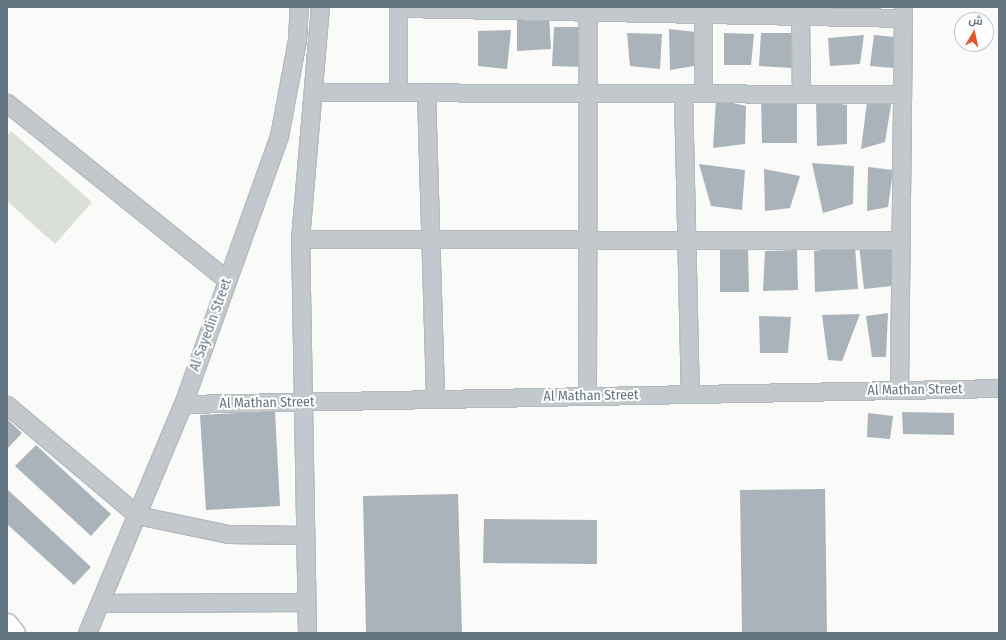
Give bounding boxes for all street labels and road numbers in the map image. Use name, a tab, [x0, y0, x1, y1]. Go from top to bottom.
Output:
street label: Al Sayedin Street	[186, 276, 236, 374]
street label: Al Mathan Street	[867, 381, 963, 399]
street label: Al Mathan Street	[543, 387, 639, 405]
street label: Al Mathan Street	[219, 394, 315, 412]

